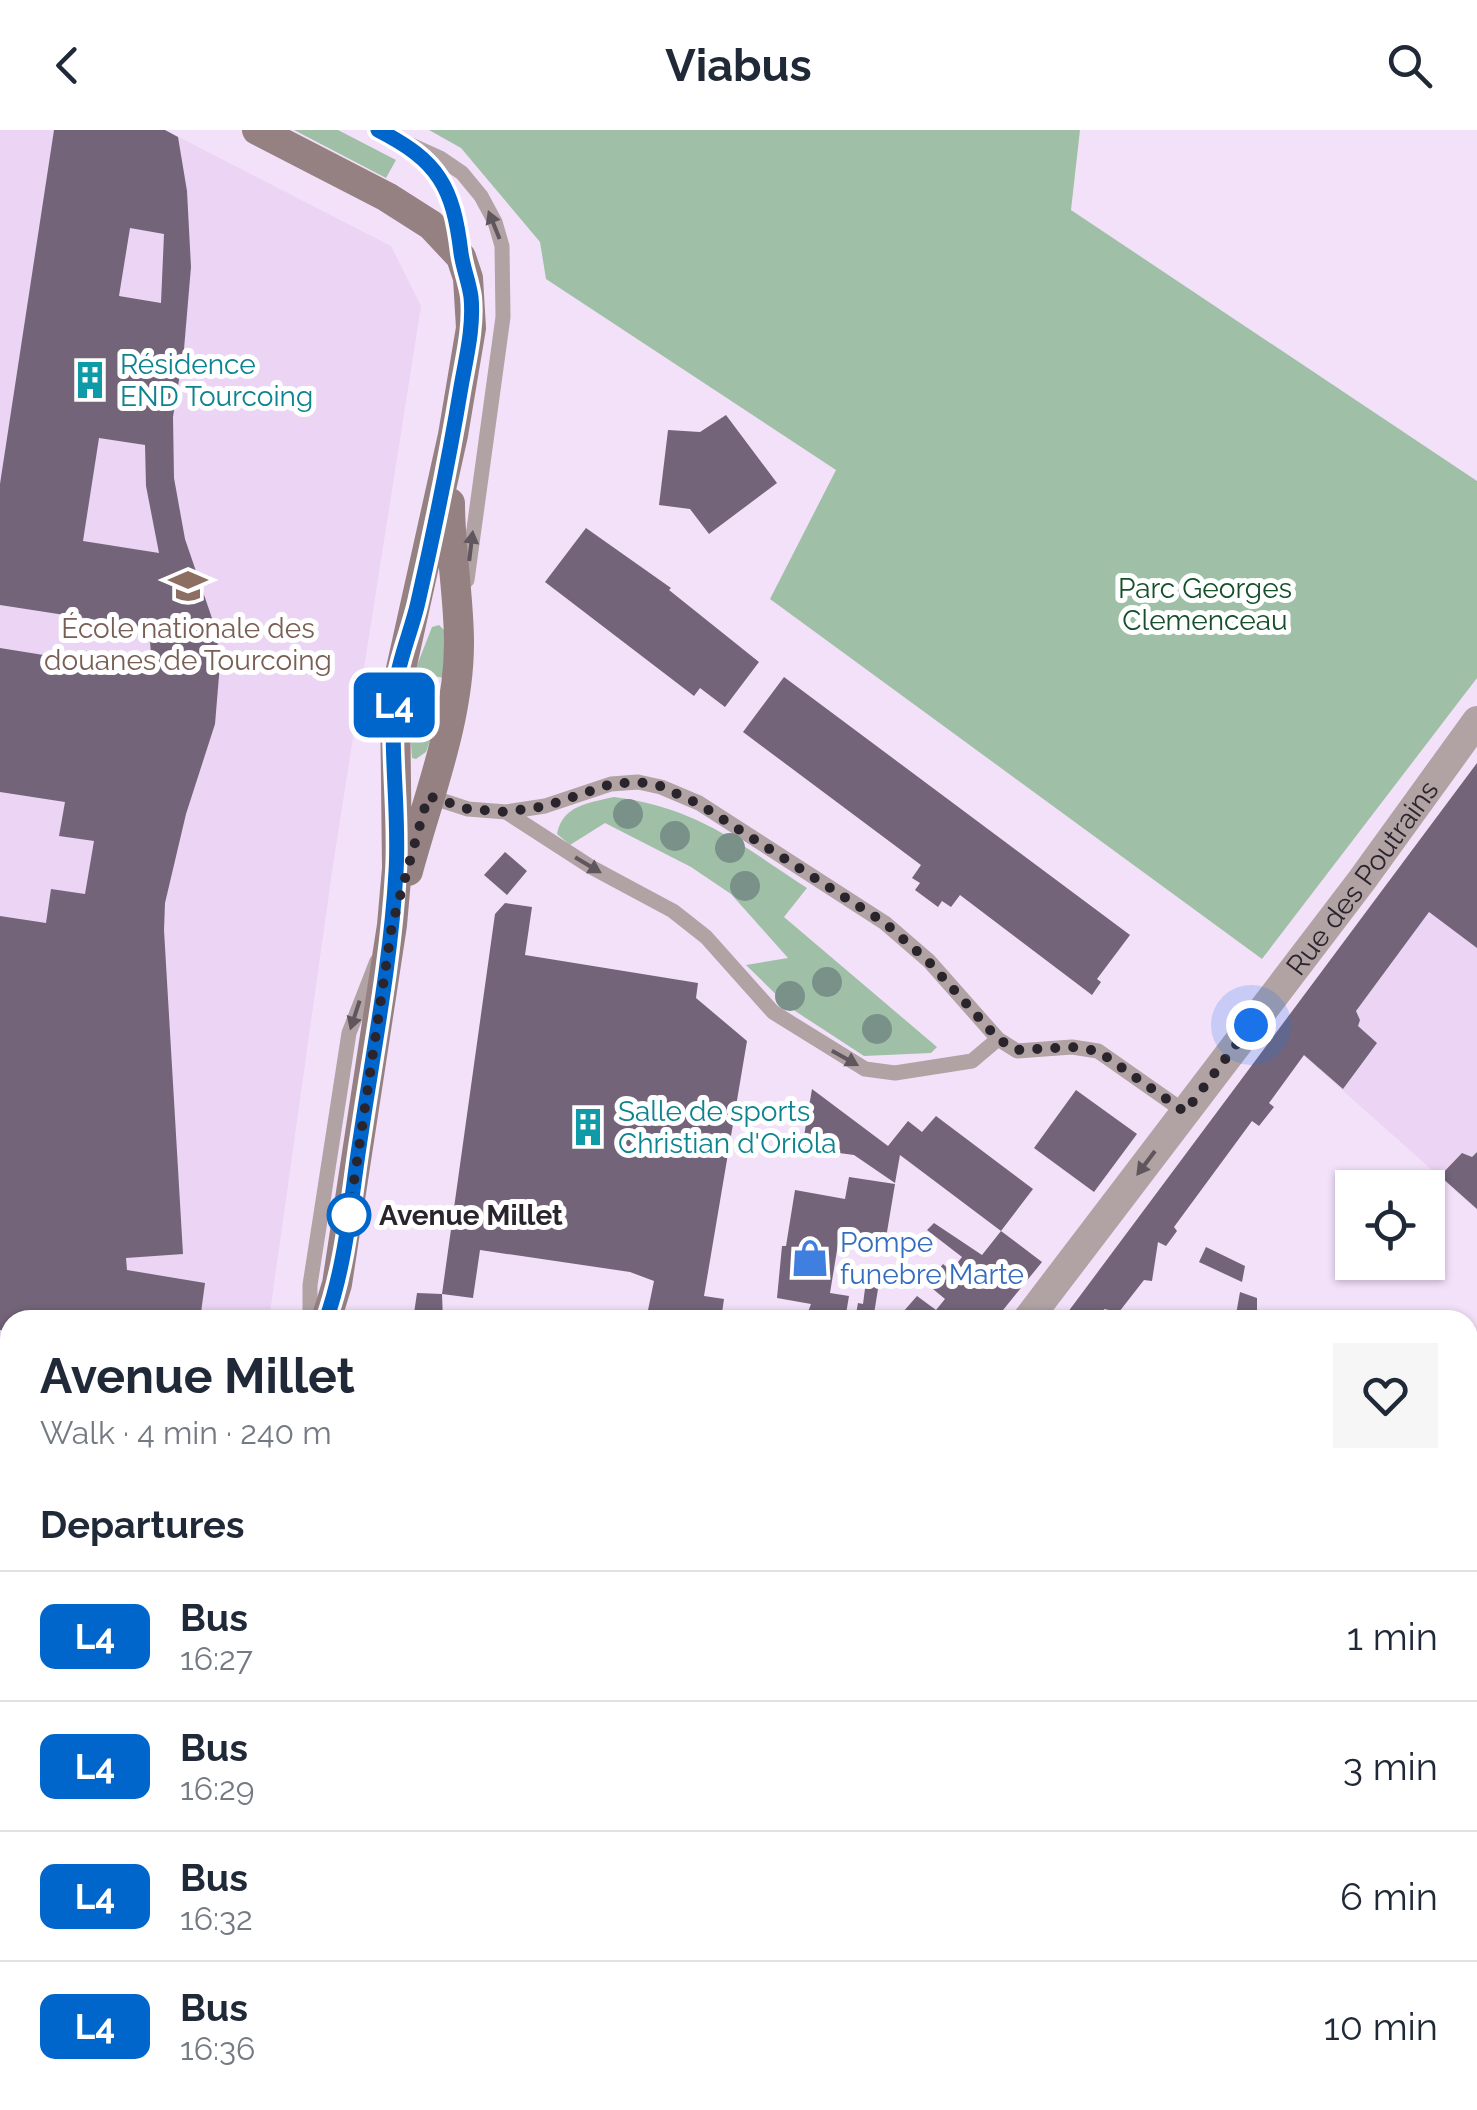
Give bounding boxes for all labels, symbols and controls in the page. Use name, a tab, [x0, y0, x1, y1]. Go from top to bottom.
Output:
icon: back	[40, 38, 95, 93]
icon: search	[1382, 38, 1437, 93]
text: Viabus	[665, 39, 812, 92]
one-way arrow	[485, 210, 501, 240]
place label: Résidence END Tourcoing	[120, 348, 313, 413]
building icon: Résidence END Tourcoing	[69, 359, 111, 401]
one-way arrow	[463, 530, 479, 561]
school or university icon: École nationale des douanes de Tourcoing	[167, 565, 209, 607]
park label: Parc Georges Clemenceau	[1118, 572, 1292, 637]
place label: École nationale des douanes de Tourcoing	[44, 612, 332, 677]
line badge: L4	[349, 672, 439, 738]
text: L4	[374, 685, 414, 726]
street label: Rue des Poutrains	[1279, 774, 1445, 981]
one-way arrow	[574, 856, 602, 873]
your location	[1226, 1000, 1276, 1050]
one-way arrow	[346, 1001, 361, 1031]
one-way arrow	[830, 1050, 859, 1067]
place label: Salle de sports Christian d'Oriola	[618, 1095, 837, 1160]
building icon: Salle de sports Christian d'Oriola	[567, 1106, 609, 1148]
one-way arrow	[1137, 1150, 1157, 1176]
map controls	[1335, 1170, 1445, 1280]
button: locate	[1335, 1170, 1445, 1280]
marker: Avenue Millet	[328, 1194, 370, 1236]
place label: Avenue Millet	[379, 1199, 563, 1232]
place label: Pompe funebre Marte	[840, 1226, 1024, 1291]
shop icon: Pompe funebre Marte	[789, 1237, 831, 1279]
button: heart	[1333, 1343, 1438, 1448]
text: Avenue Millet	[40, 1348, 355, 1404]
text: Walk · 4 min · 240 m	[40, 1414, 332, 1451]
text: Departures	[40, 1502, 245, 1547]
text: Bus	[180, 1595, 248, 1640]
text: 1 min	[1347, 1614, 1438, 1659]
text: L4	[75, 1616, 115, 1657]
text: 16:27	[180, 1640, 253, 1677]
text: Bus	[180, 1725, 248, 1770]
text: 3 min	[1343, 1744, 1438, 1789]
text: L4	[75, 1746, 115, 1787]
text: 16:29	[180, 1770, 254, 1807]
text: Bus	[180, 1855, 248, 1900]
text: 6 min	[1340, 1874, 1438, 1919]
text: L4	[75, 1876, 115, 1917]
text: 16:32	[180, 1900, 253, 1937]
text: Bus	[180, 1985, 248, 2030]
text: 10 min	[1323, 2004, 1438, 2049]
text: L4	[75, 2006, 115, 2047]
text: 16:36	[180, 2030, 255, 2067]

